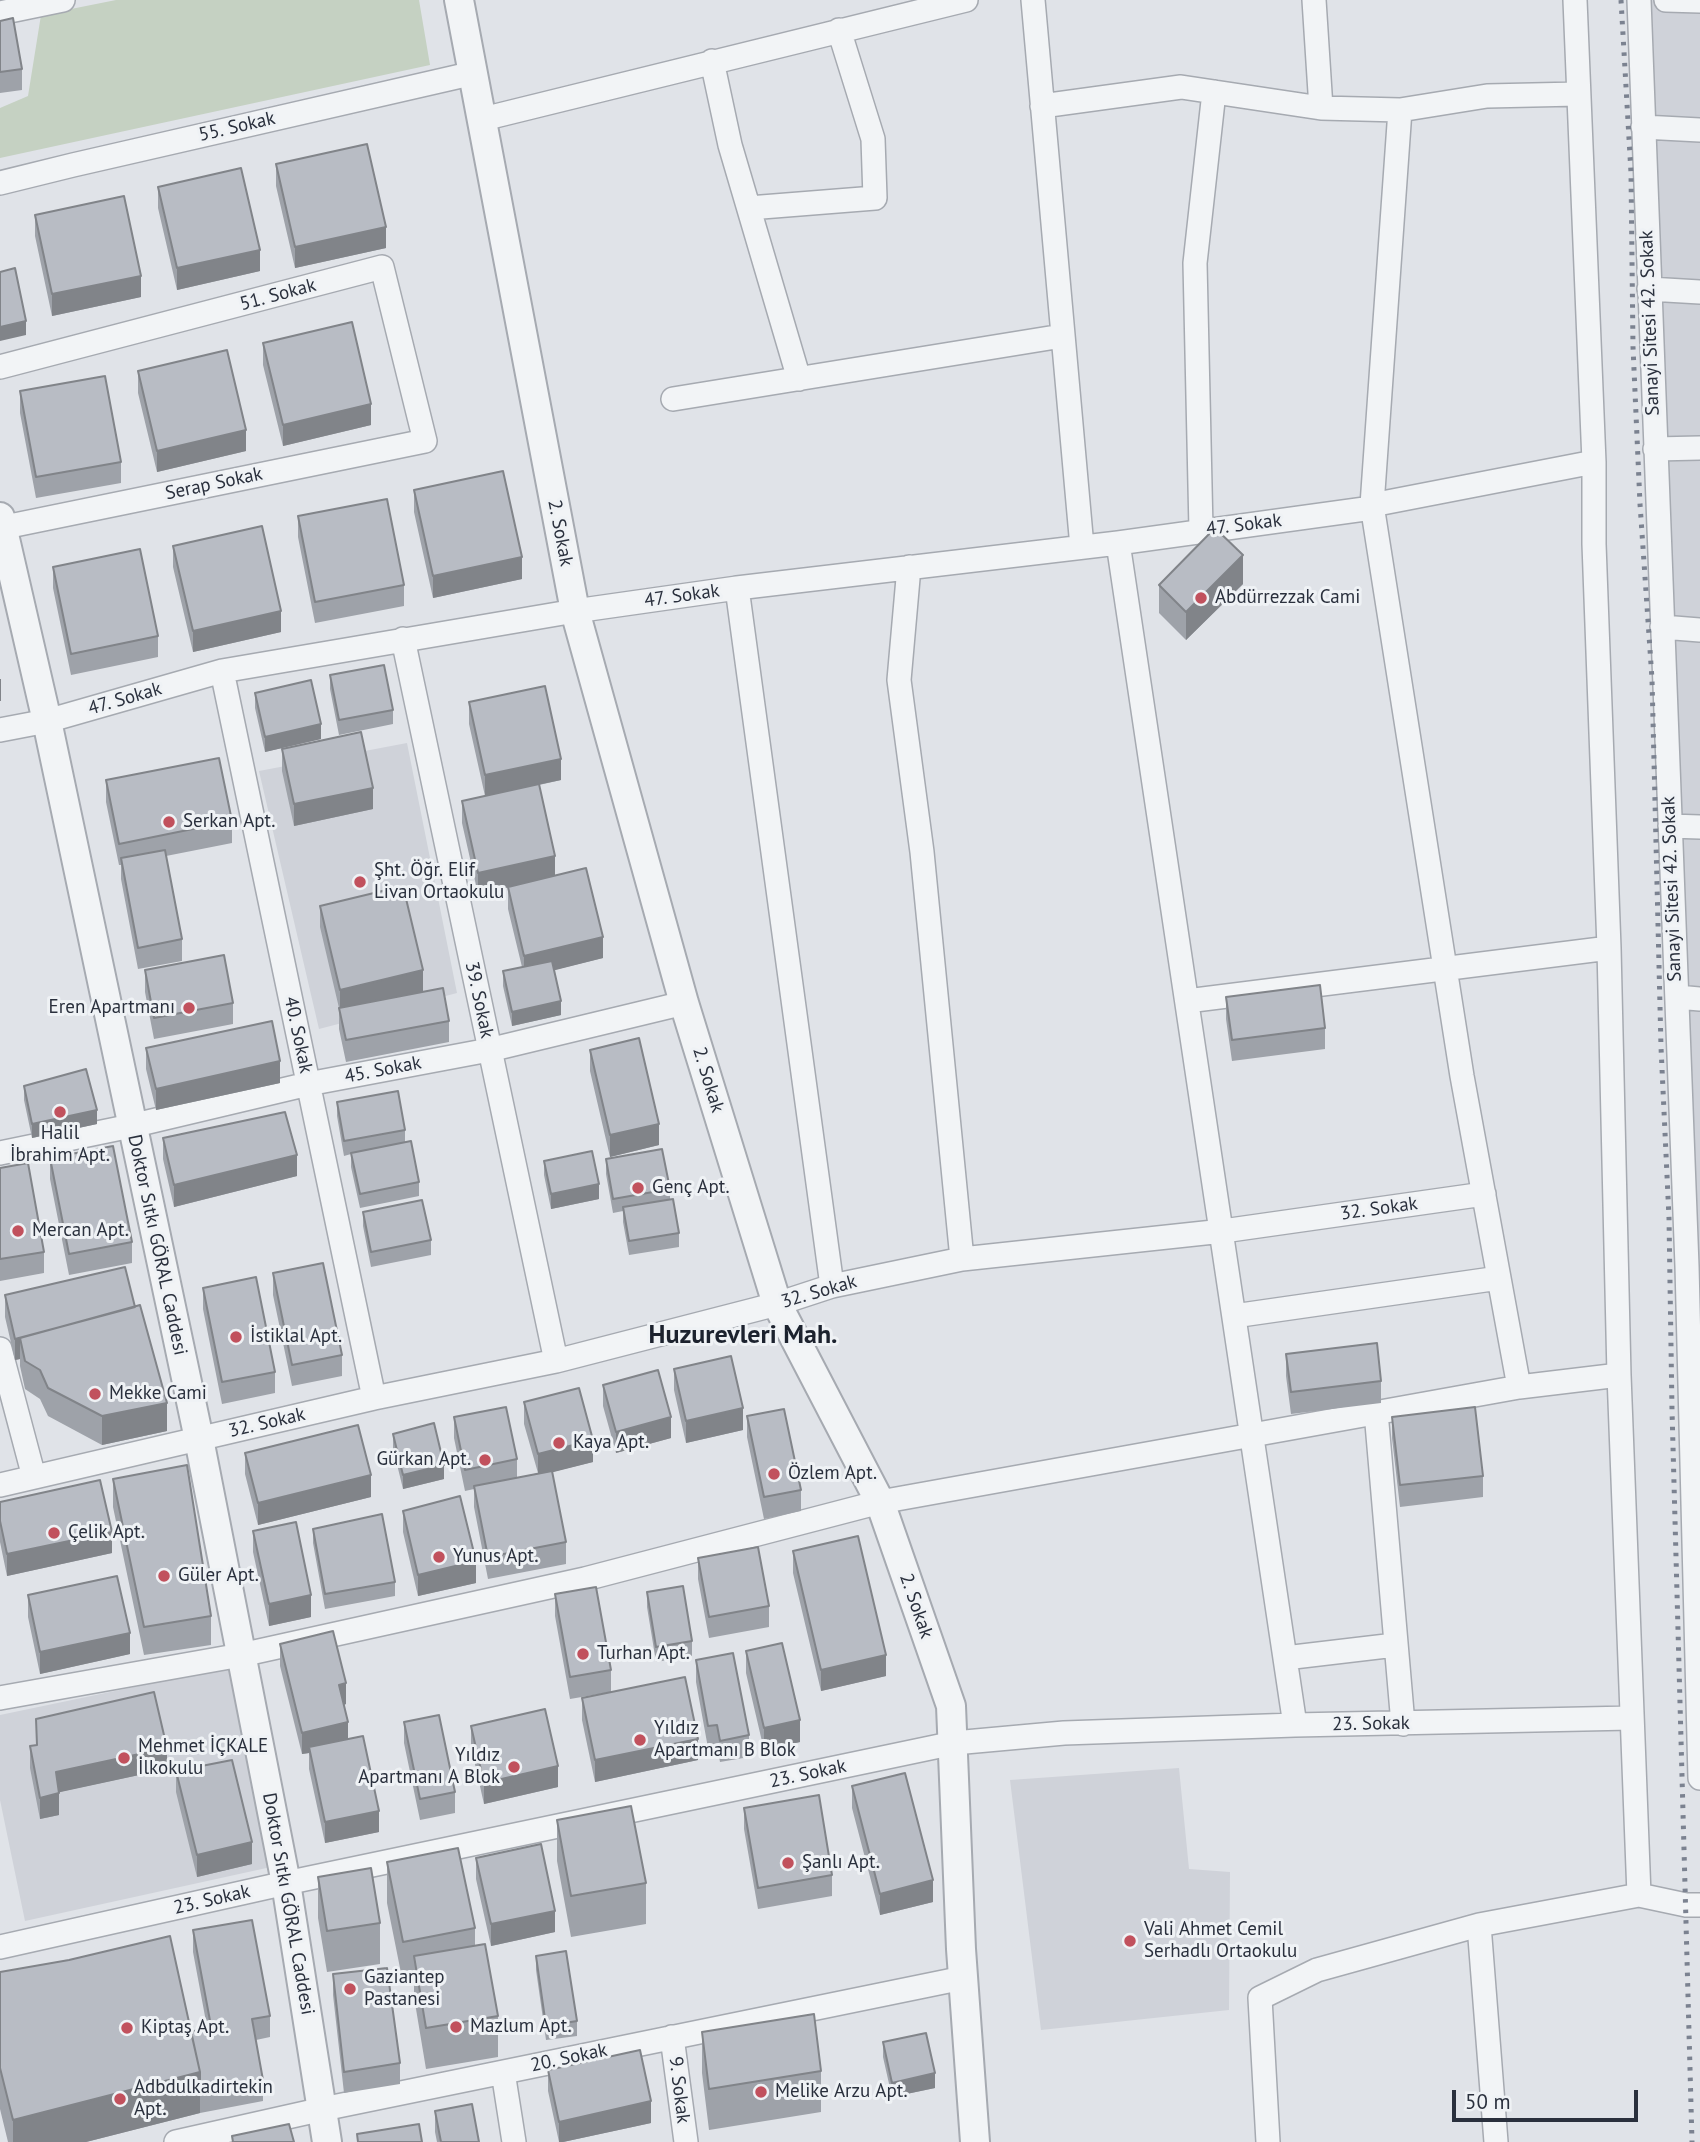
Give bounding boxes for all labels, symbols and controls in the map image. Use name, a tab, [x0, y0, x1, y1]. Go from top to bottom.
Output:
street label: 55. Sokak	[197, 107, 277, 147]
street label: Sanayi Sitesi 42. Sokak	[1635, 230, 1665, 416]
street label: 51. Sokak	[238, 274, 318, 316]
street label: Serap Sokak	[163, 463, 265, 505]
street label: 2. Sokak	[542, 498, 578, 568]
street label: 47. Sokak	[1205, 509, 1283, 541]
street label: 47. Sokak	[643, 579, 721, 613]
place label: Abdürrezzak Cami	[1215, 587, 1360, 609]
marker: Abdürrezzak Cami	[1193, 590, 1209, 606]
street label: 47. Sokak	[85, 678, 165, 720]
street label: Sanayi Sitesi 42. Sokak	[1657, 796, 1687, 982]
place label: Serkan Apt.	[183, 811, 275, 833]
marker: Serkan Apt.	[161, 814, 177, 830]
place label: Şht. Öğr. Elif Livan Ortaokulu	[374, 860, 504, 904]
marker: Şht. Öğr. Elif Livan Ortaokulu	[352, 874, 368, 890]
street label: 39. Sokak	[460, 960, 498, 1040]
street label: 40. Sokak	[279, 995, 317, 1075]
place label: Eren Apartmanı	[49, 997, 175, 1019]
marker: Eren Apartmanı	[181, 1000, 197, 1016]
street label: 2. Sokak	[687, 1044, 729, 1116]
street label: 45. Sokak	[343, 1051, 423, 1089]
marker: Halil İbrahim Apt.	[52, 1104, 68, 1120]
place label: Halil İbrahim Apt.	[10, 1123, 110, 1167]
street label: Doktor Sıtkı GÖRAL Caddesi	[122, 1133, 192, 1357]
place label: Genç Apt.	[652, 1177, 730, 1199]
marker: Genç Apt.	[630, 1180, 646, 1196]
street label: 32. Sokak	[1339, 1192, 1419, 1226]
place label: Mercan Apt.	[32, 1220, 129, 1242]
marker: Mercan Apt.	[10, 1223, 26, 1239]
street label: 32. Sokak	[778, 1270, 860, 1314]
district label: Huzurevleri Mah.	[649, 1320, 837, 1352]
place label: İstiklal Apt.	[250, 1326, 342, 1348]
marker: İstiklal Apt.	[228, 1329, 244, 1345]
place label: Mekke Cami	[109, 1383, 207, 1405]
marker: Mekke Cami	[87, 1386, 103, 1402]
street label: 32. Sokak	[227, 1403, 307, 1443]
place label: Kaya Apt.	[573, 1432, 649, 1454]
marker: Kaya Apt.	[551, 1435, 567, 1451]
place label: Gürkan Apt.	[376, 1449, 471, 1471]
marker: Gürkan Apt.	[477, 1452, 493, 1468]
place label: Özlem Apt.	[788, 1463, 877, 1485]
marker: Özlem Apt.	[766, 1466, 782, 1482]
place label: Çelik Apt.	[68, 1522, 145, 1544]
marker: Çelik Apt.	[46, 1525, 62, 1541]
place label: Yunus Apt.	[453, 1546, 538, 1568]
marker: Yunus Apt.	[431, 1549, 447, 1565]
place label: Güler Apt.	[178, 1565, 259, 1587]
marker: Güler Apt.	[156, 1568, 172, 1584]
street label: 2. Sokak	[894, 1570, 938, 1642]
place label: Turhan Apt.	[597, 1643, 690, 1665]
marker: Turhan Apt.	[575, 1646, 591, 1662]
street label: 23. Sokak	[1332, 1712, 1410, 1736]
place label: Yıldız Apartmanı B Blok	[654, 1718, 796, 1762]
marker: Yıldız Apartmanı B Blok	[632, 1732, 648, 1748]
place label: Mehmet İÇKALE İlkokulu	[138, 1736, 268, 1780]
place label: Yıldız Apartmanı A Blok	[358, 1745, 500, 1789]
marker: Mehmet İÇKALE İlkokulu	[116, 1750, 132, 1766]
street label: 23. Sokak	[768, 1755, 848, 1793]
marker: Yıldız Apartmanı A Blok	[506, 1759, 522, 1775]
street label: Doktor Sıtkı GÖRAL Caddesi	[257, 1791, 319, 2017]
place label: Şanlı Apt.	[802, 1852, 880, 1874]
marker: Şanlı Apt.	[780, 1855, 796, 1871]
street label: 23. Sokak	[172, 1880, 252, 1920]
place label: Vali Ahmet Cemil Serhadlı Ortaokulu	[1144, 1919, 1297, 1963]
marker: Vali Ahmet Cemil Serhadlı Ortaokulu	[1122, 1933, 1138, 1949]
place label: Gaziantep Pastanesi	[364, 1967, 445, 2011]
marker: Gaziantep Pastanesi	[342, 1981, 358, 1997]
place label: Mazlum Apt.	[470, 2016, 571, 2038]
place label: Kiptaş Apt.	[141, 2017, 229, 2039]
marker: Mazlum Apt.	[448, 2019, 464, 2035]
marker: Kiptaş Apt.	[119, 2020, 135, 2036]
street label: 20. Sokak	[529, 2039, 609, 2077]
street label: 9. Sokak	[664, 2055, 694, 2125]
scale bar	[1455, 2076, 1640, 2120]
place label: Adbdulkadirtekin Apt.	[134, 2077, 273, 2121]
place label: Melike Arzu Apt.	[775, 2081, 908, 2103]
marker: Melike Arzu Apt.	[753, 2084, 769, 2100]
text: 50 m	[1465, 2088, 1511, 2115]
marker: Adbdulkadirtekin Apt.	[112, 2091, 128, 2107]

